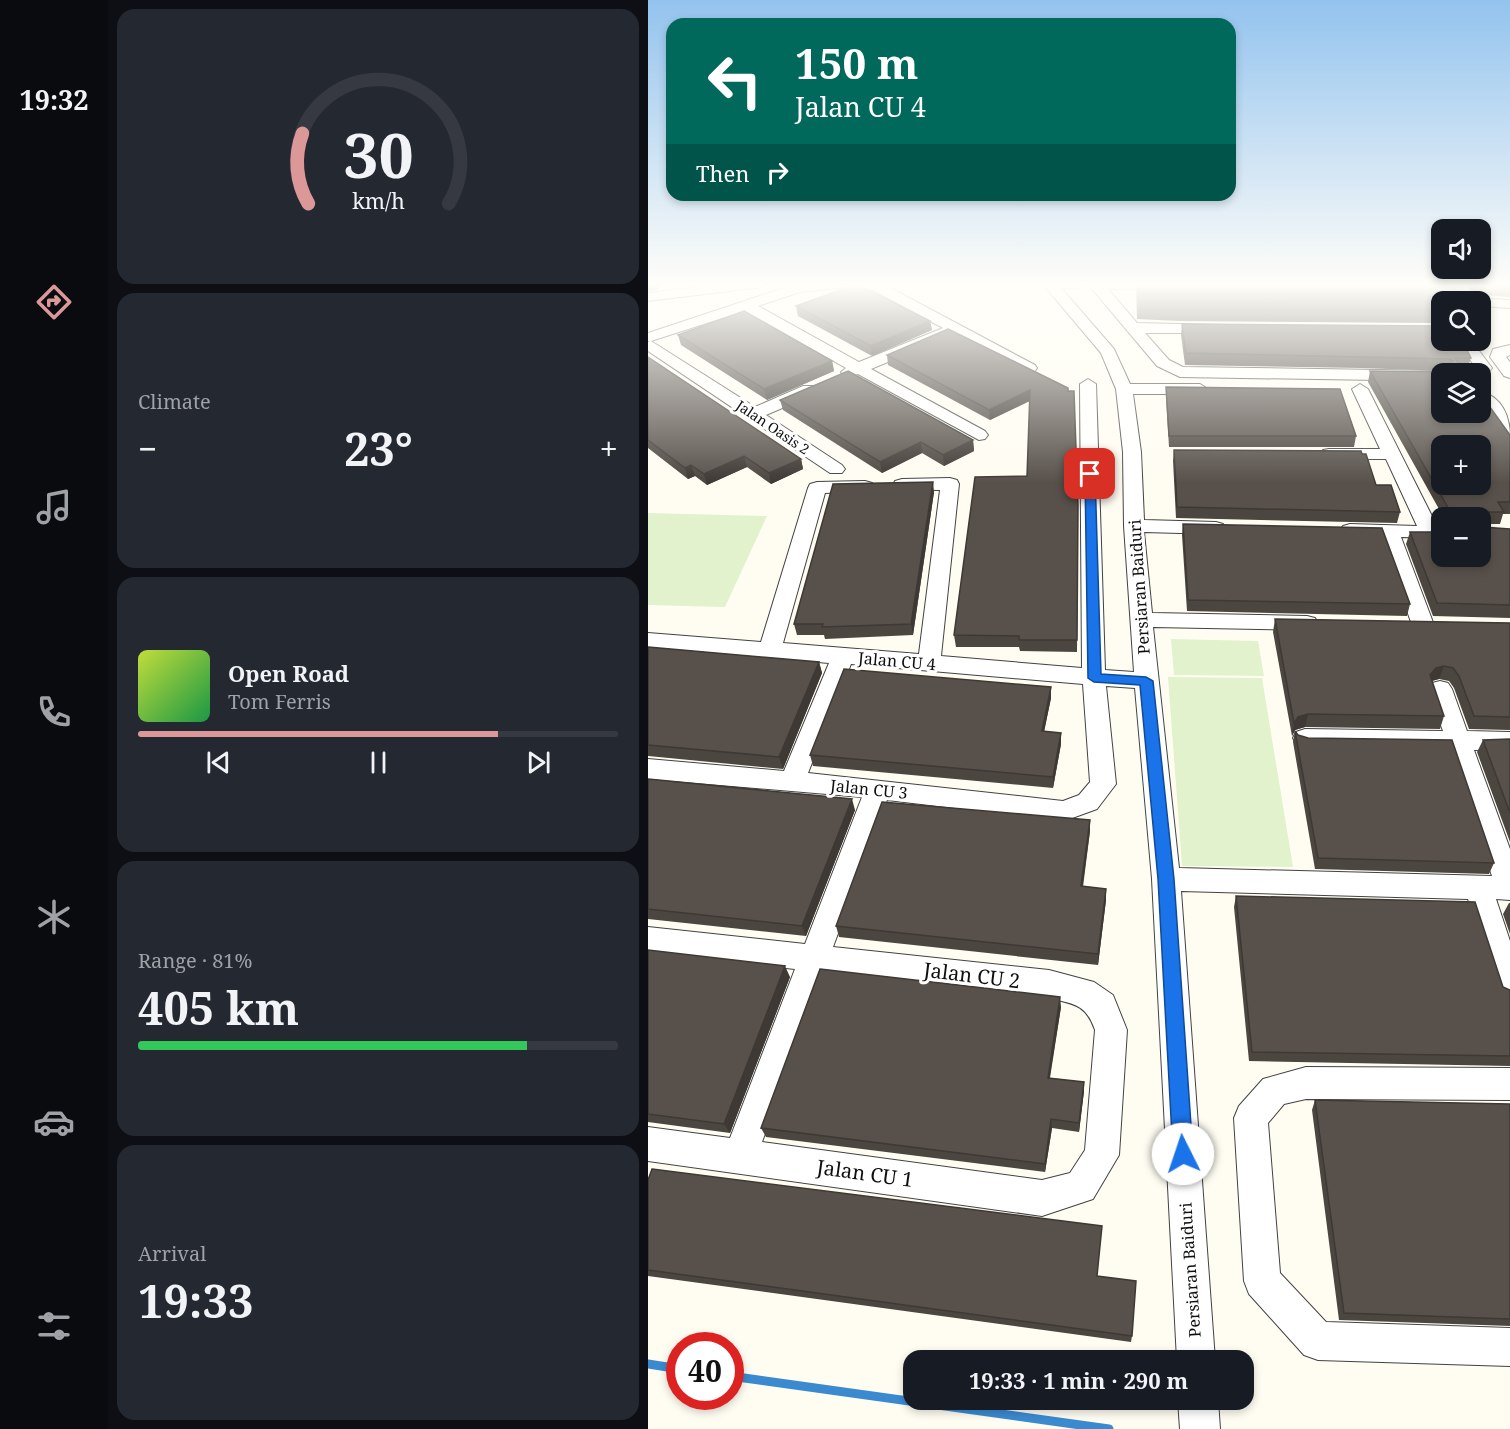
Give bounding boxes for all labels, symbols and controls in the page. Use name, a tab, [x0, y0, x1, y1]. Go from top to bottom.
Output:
text: 150 m	[795, 34, 919, 91]
icon: left	[696, 42, 774, 120]
text: 19:32	[19, 81, 89, 118]
text: Jalan CU 4	[795, 88, 926, 125]
text: 30	[343, 111, 413, 196]
icon: right	[761, 156, 794, 189]
text: Then	[696, 158, 749, 188]
text: km/h	[352, 186, 405, 215]
map controls	[1431, 219, 1491, 567]
button: sound	[1431, 219, 1491, 279]
icon: directions	[33, 281, 75, 323]
button: search	[1431, 291, 1491, 351]
button: layers	[1431, 363, 1491, 423]
text: Climate	[138, 388, 211, 415]
street label: Jalan Oasis 2	[732, 395, 813, 459]
text: 23°	[344, 418, 413, 479]
text: −	[138, 426, 157, 471]
text: +	[600, 426, 618, 471]
button: +	[1431, 435, 1491, 495]
pin	[1064, 448, 1115, 499]
icon: arrive	[1073, 457, 1106, 490]
icon: music	[33, 486, 75, 528]
button: −	[1431, 507, 1491, 567]
street label: Persiaran Baiduri	[1123, 519, 1155, 655]
street label: Jalan CU 4	[856, 647, 937, 675]
text: Open Road	[228, 658, 349, 688]
text: Tom Ferris	[228, 688, 331, 715]
icon: phone	[33, 691, 75, 733]
icon: previous	[202, 746, 235, 779]
icon: pause	[362, 746, 395, 779]
icon: next	[522, 746, 555, 779]
street label: Jalan CU 3	[828, 774, 909, 804]
icon: climate	[33, 896, 75, 938]
text: Range · 81%	[138, 947, 252, 974]
street label: Jalan CU 2	[921, 956, 1022, 994]
text: 405 km	[138, 977, 299, 1038]
icon: car	[33, 1101, 75, 1143]
position arrow	[1151, 1122, 1215, 1186]
street label: Jalan CU 1	[814, 1153, 915, 1193]
street label: Persiaran Baiduri	[1174, 1202, 1206, 1338]
text: Arrival	[138, 1240, 206, 1267]
text: 19:33	[138, 1270, 253, 1331]
icon: filters	[33, 1305, 75, 1347]
speed limit sign: 40	[666, 1332, 744, 1410]
text: 19:33 · 1 min · 290 m	[969, 1365, 1188, 1395]

